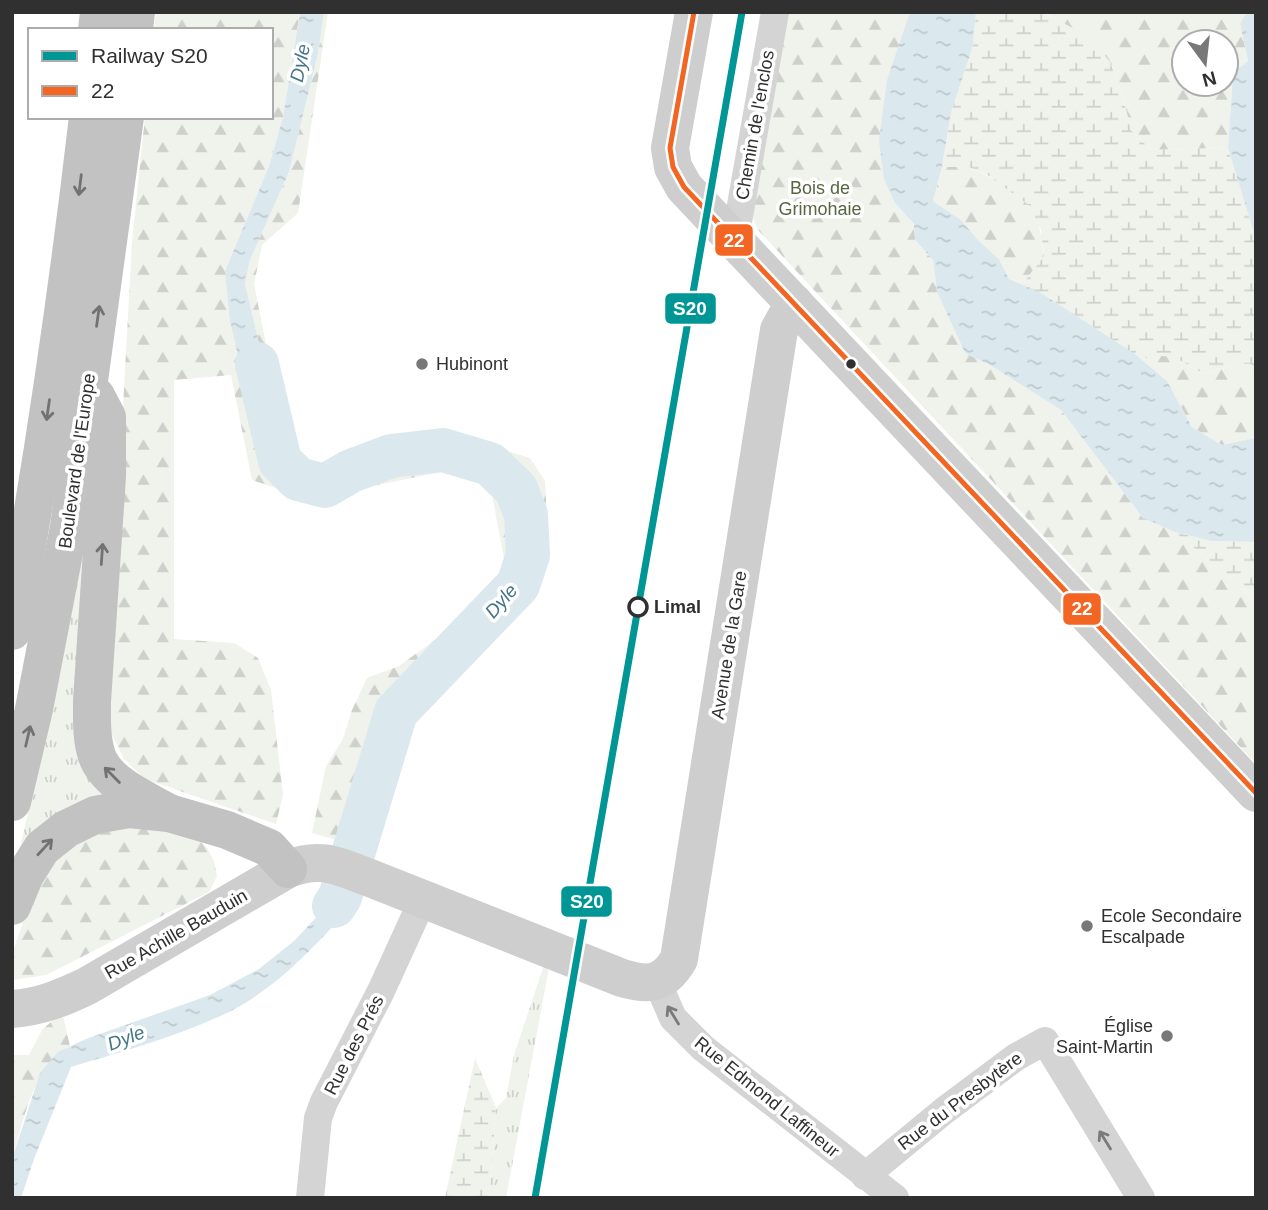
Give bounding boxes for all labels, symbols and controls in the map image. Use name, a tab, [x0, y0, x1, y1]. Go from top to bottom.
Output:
legend	[28, 28, 273, 119]
north arrow	[1170, 28, 1240, 98]
water label: Dyle	[286, 42, 314, 84]
text: Railway S20	[91, 44, 208, 67]
street label: Chemin de l'enclos	[732, 49, 778, 201]
text: N	[1200, 67, 1219, 91]
text: 22	[91, 79, 114, 102]
one-way arrow	[74, 173, 87, 196]
park label: Bois de Grimohaie	[778, 178, 862, 219]
line badge: 22	[714, 223, 754, 257]
text: 22	[723, 230, 745, 251]
line badge: S20	[664, 292, 717, 325]
text: S20	[673, 298, 707, 319]
one-way arrow	[92, 305, 105, 327]
place label: Hubinont	[436, 354, 508, 374]
marker: Hubinont	[414, 356, 430, 372]
unlabelled marker	[844, 357, 858, 371]
street label: Boulevard de l'Europe	[55, 372, 99, 550]
one-way arrow	[41, 398, 54, 421]
one-way arrow	[96, 543, 109, 566]
street label: Avenue de la Gare	[707, 569, 751, 721]
water label: Dyle	[481, 580, 521, 622]
line badge: 22	[1062, 592, 1102, 626]
marker: Limal	[628, 597, 648, 617]
place label: Limal	[654, 597, 701, 617]
text: 22	[1071, 598, 1093, 619]
one-way arrow	[22, 725, 35, 748]
one-way arrow	[104, 766, 121, 783]
one-way arrow	[37, 839, 54, 856]
street label: Rue Achille Bauduin	[101, 885, 251, 983]
line badge: S20	[560, 885, 613, 918]
text: S20	[570, 891, 604, 912]
place label: Ecole Secondaire Escalpade	[1101, 906, 1242, 947]
marker: Ecole Secondaire Escalpade	[1079, 918, 1095, 934]
street label: Rue des Prés	[320, 992, 388, 1098]
one-way arrow	[666, 1005, 680, 1025]
place label: Église Saint-Martin	[1056, 1016, 1153, 1057]
water label: Dyle	[104, 1021, 148, 1055]
marker: Église Saint-Martin	[1159, 1028, 1175, 1044]
street label: Rue Edmond Laffineur	[691, 1033, 843, 1161]
street label: Rue du Presbytère	[894, 1048, 1026, 1154]
one-way arrow	[1097, 1130, 1111, 1150]

